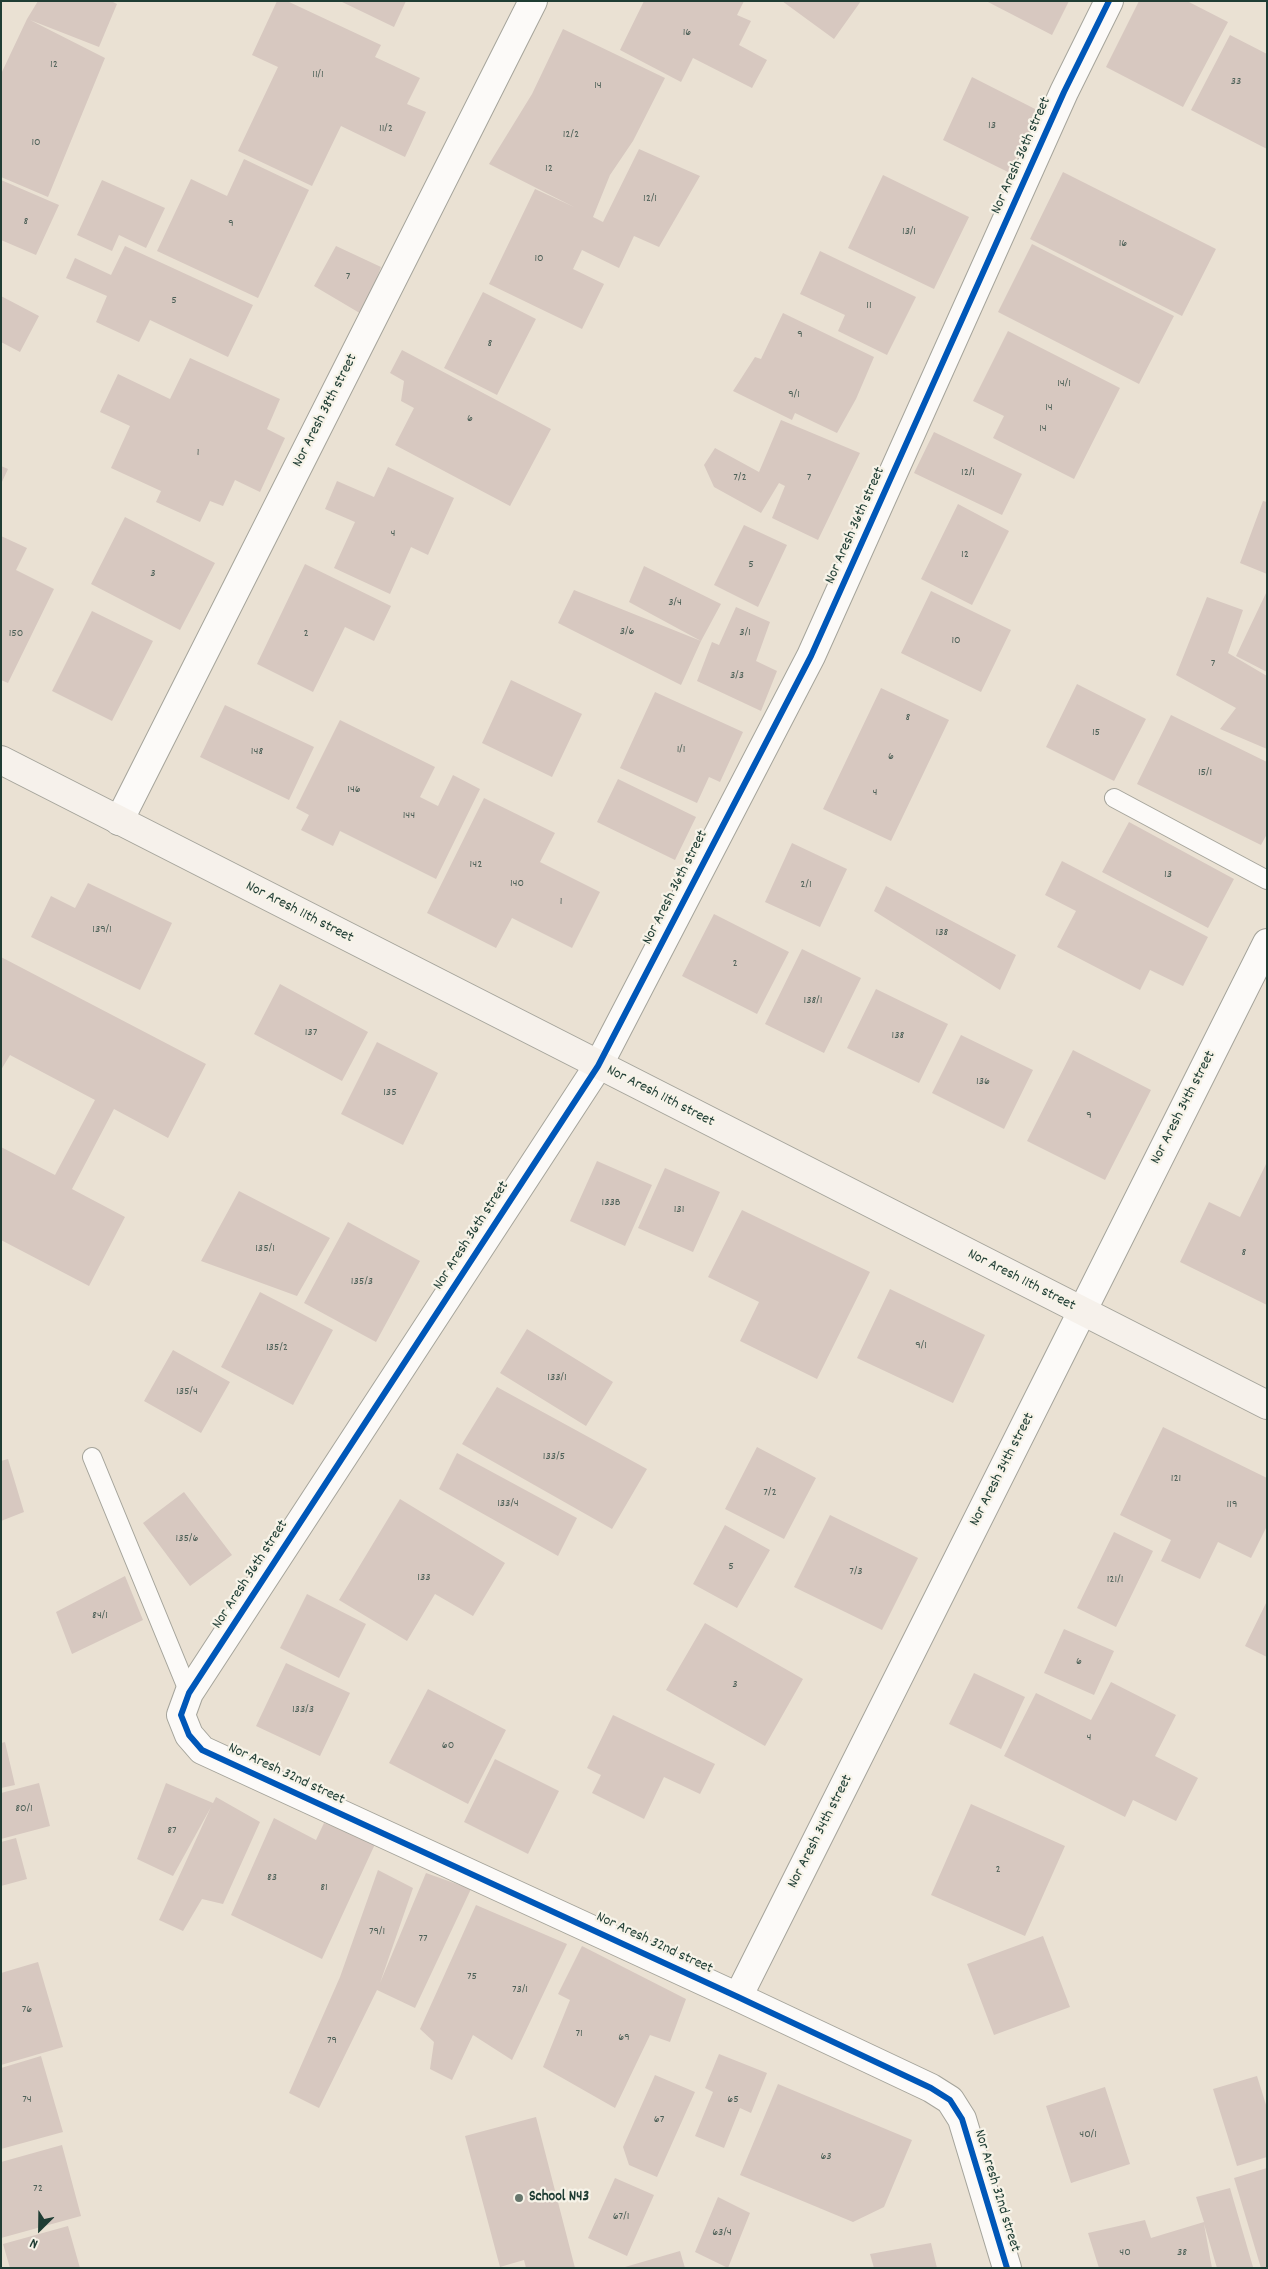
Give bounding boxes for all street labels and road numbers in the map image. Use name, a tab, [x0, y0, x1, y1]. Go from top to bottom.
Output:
street label: Nor Aresh 36th street	[988, 95, 1056, 217]
street label: Nor Aresh 38th street	[290, 351, 362, 471]
street label: Nor Aresh 36th street	[822, 465, 890, 587]
street label: Nor Aresh 36th street	[639, 828, 713, 948]
street label: Nor Aresh 11th street	[242, 878, 356, 948]
street label: Nor Aresh 34th street	[1148, 1048, 1220, 1168]
street label: Nor Aresh 11th street	[603, 1062, 717, 1132]
street label: Nor Aresh 36th street	[430, 1178, 514, 1294]
street label: Nor Aresh 11th street	[964, 1246, 1078, 1316]
street label: Nor Aresh 34th street	[967, 1410, 1039, 1530]
street label: Nor Aresh 36th street	[209, 1517, 293, 1633]
street label: Nor Aresh 32nd street	[225, 1740, 347, 1810]
street label: Nor Aresh 34th street	[785, 1772, 857, 1892]
street label: Nor Aresh 32nd street	[593, 1909, 715, 1979]
street label: Nor Aresh 32nd street	[969, 2128, 1023, 2254]

